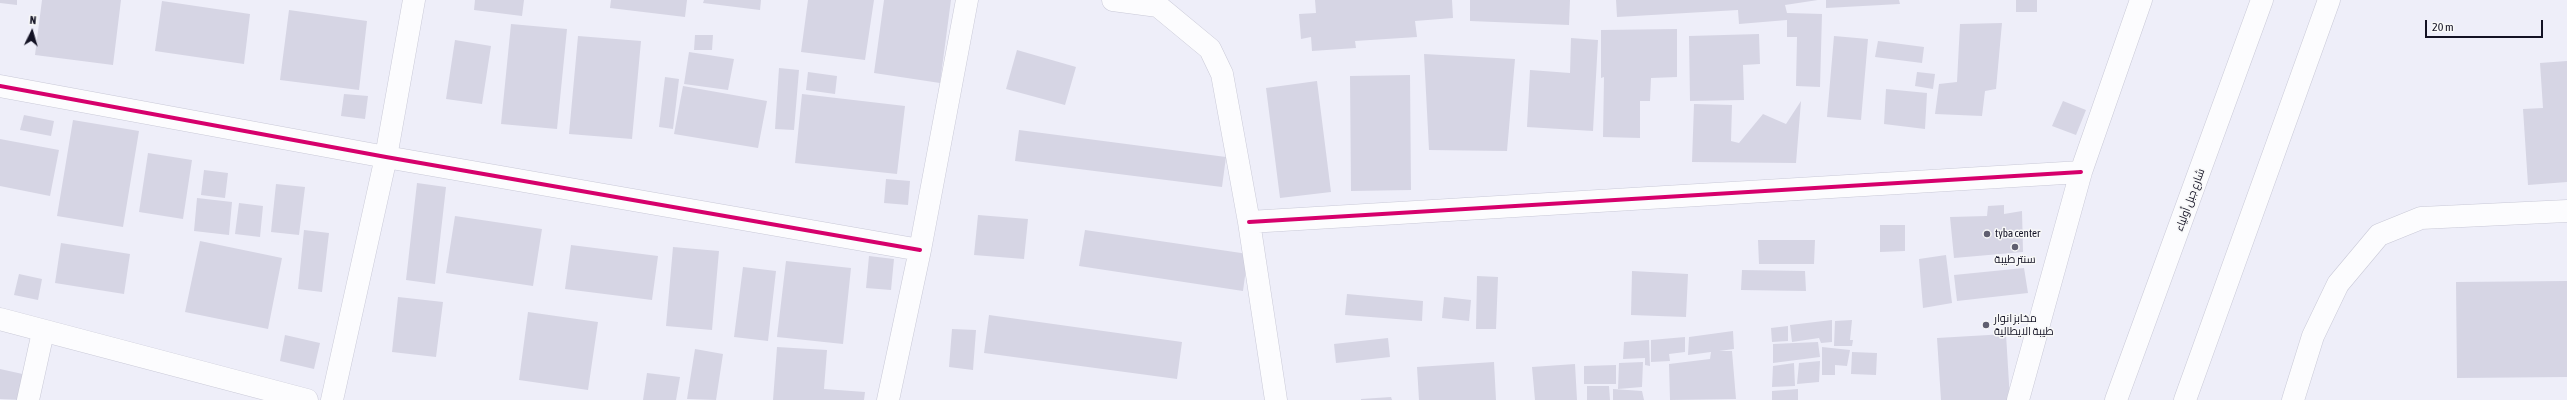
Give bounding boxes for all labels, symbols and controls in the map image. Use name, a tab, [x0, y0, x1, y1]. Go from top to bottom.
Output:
north arrow	[12, 12, 52, 52]
scale bar	[2427, 12, 2545, 38]
text: N	[29, 14, 37, 26]
text: 20 m	[2432, 20, 2454, 34]
street label: شارع جبل أولياء	[2173, 167, 2207, 233]
place label: tyba center	[1995, 227, 2040, 241]
marker: tyba center	[1982, 229, 1992, 239]
marker: سنتر طيبة	[2010, 242, 2020, 252]
place label: سنتر طيبة	[1994, 253, 2036, 267]
place label: مخابز انوار طيبة الايطالية	[1994, 312, 2054, 338]
marker: مخابز انوار طيبة الايطالية	[1981, 320, 1991, 330]

